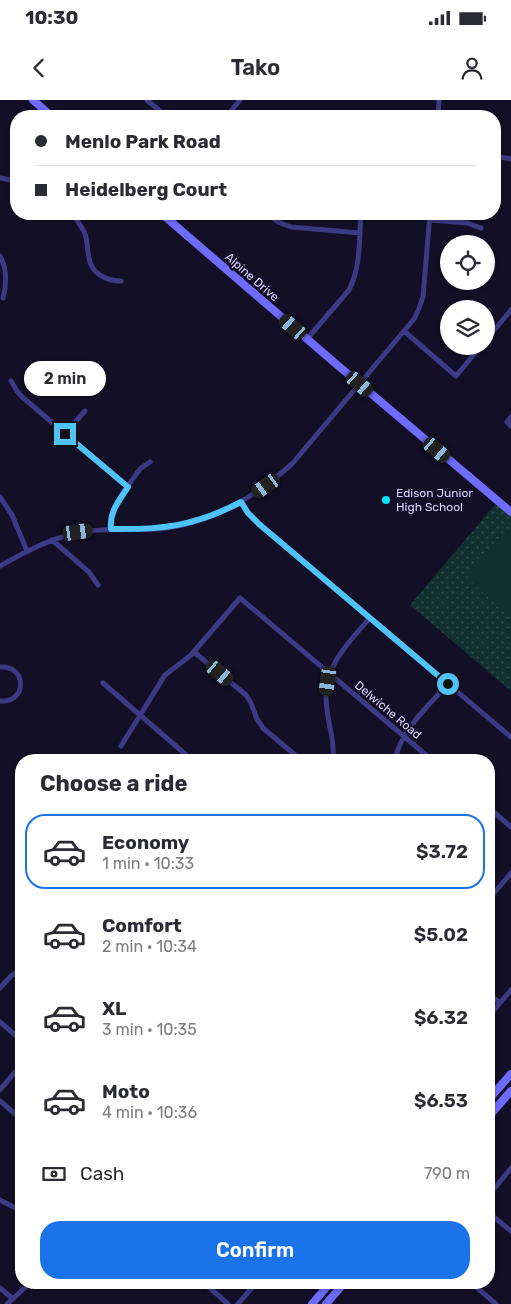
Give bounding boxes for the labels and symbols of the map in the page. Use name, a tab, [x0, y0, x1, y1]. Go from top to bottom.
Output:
street label: Alpine Drive	[222, 250, 282, 304]
car	[276, 311, 309, 343]
callout: 2 min	[24, 362, 106, 396]
car	[343, 368, 376, 400]
route end	[54, 423, 76, 445]
car	[420, 435, 453, 465]
car	[249, 471, 282, 501]
place label: Edison Junior High School	[396, 486, 473, 514]
marker: Edison Junior High School	[380, 494, 392, 506]
car	[62, 522, 93, 542]
car	[203, 658, 236, 688]
car	[318, 665, 337, 697]
route start	[437, 673, 459, 695]
street label: Delwiche Road	[352, 678, 424, 742]

